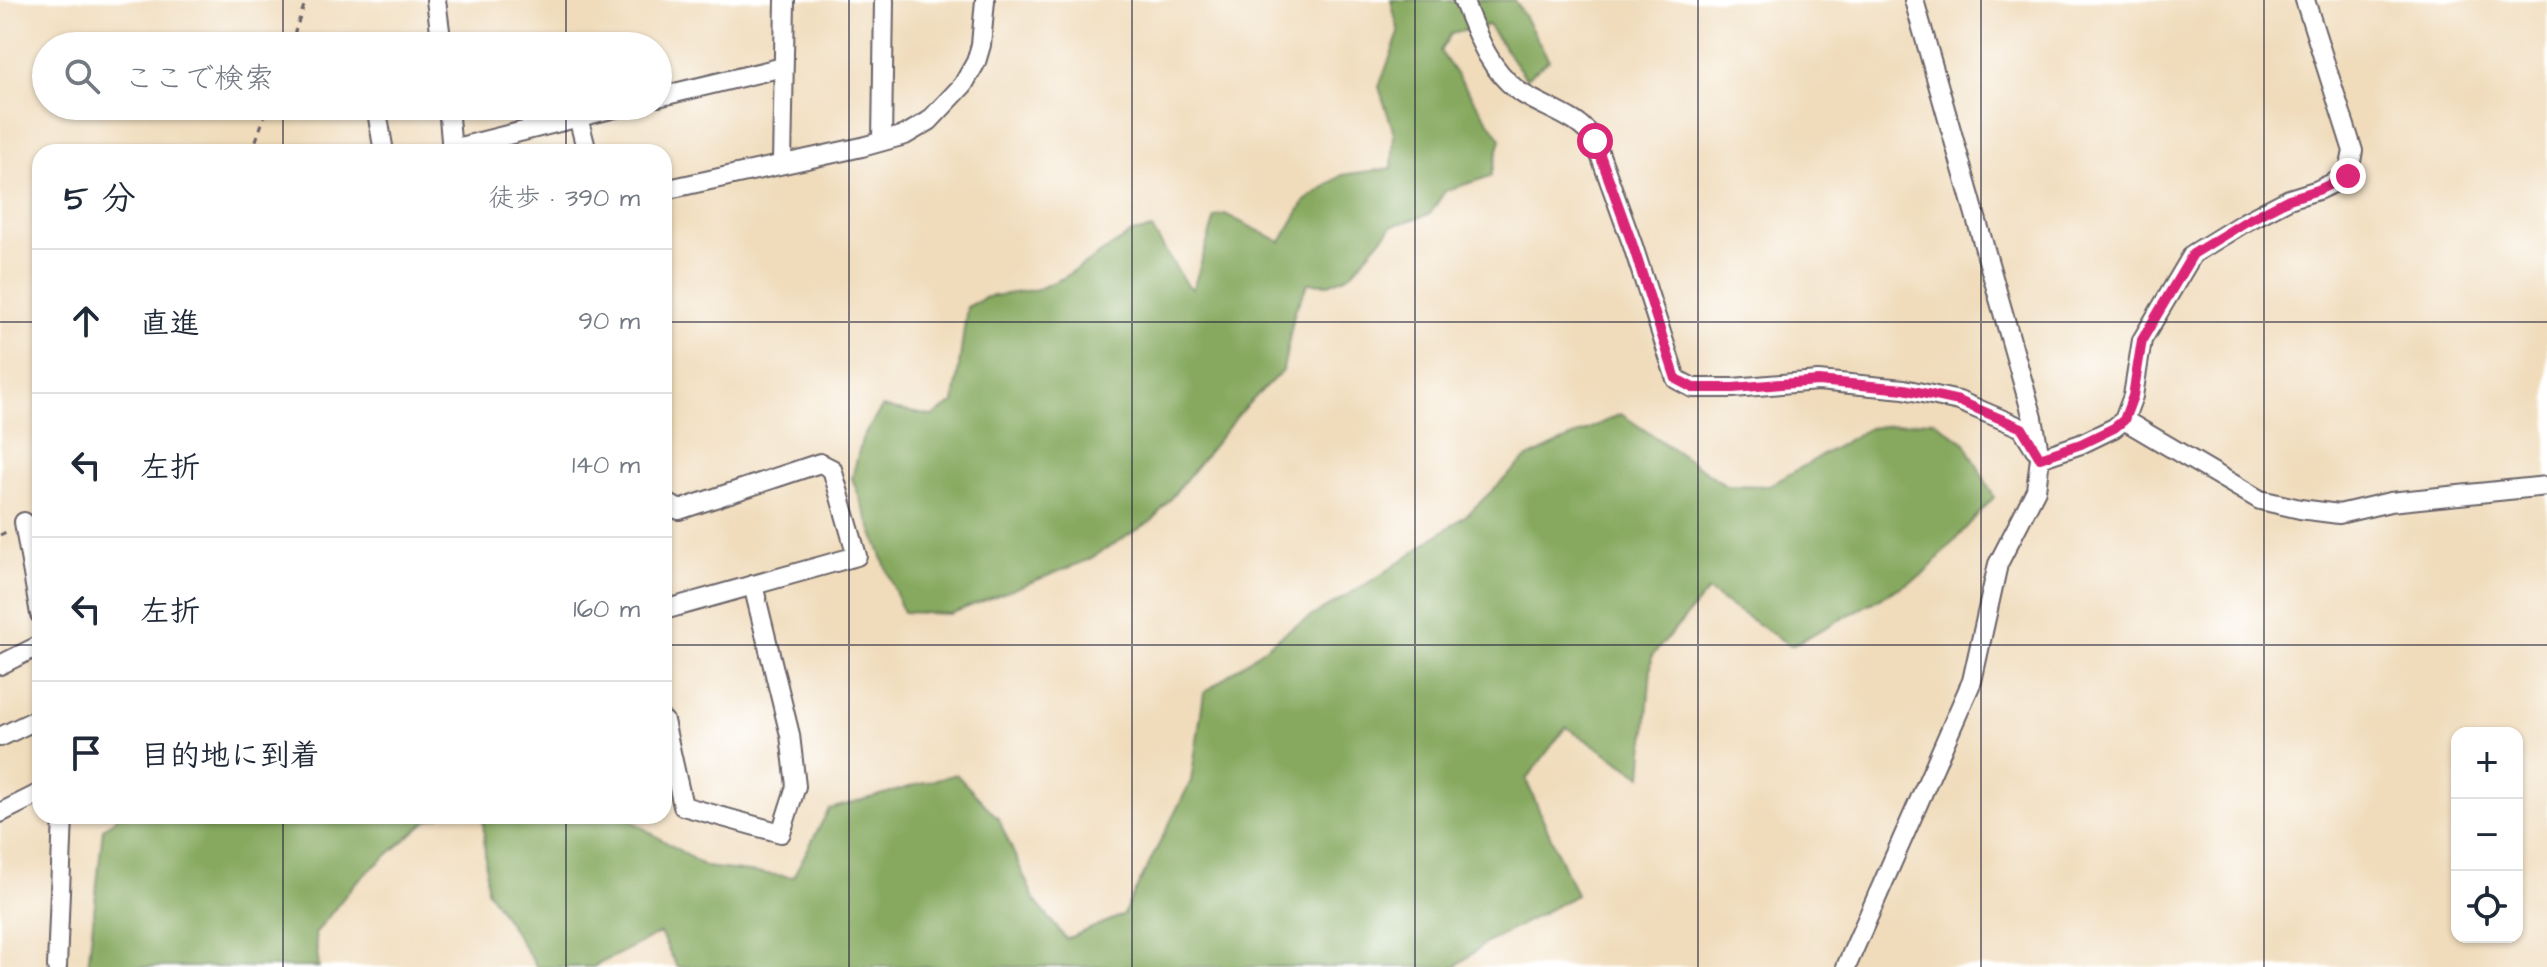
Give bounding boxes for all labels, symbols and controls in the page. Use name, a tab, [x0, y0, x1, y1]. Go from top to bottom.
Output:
search box	[32, 32, 672, 120]
icon: search	[60, 54, 104, 98]
text: ここで検索	[124, 58, 274, 100]
route start	[1577, 123, 1613, 159]
route end	[2330, 158, 2366, 194]
text: 5 分	[64, 175, 136, 223]
text: 徒歩 · 390 m	[488, 180, 640, 216]
icon: ahead	[64, 299, 108, 343]
text: 直進	[140, 303, 200, 345]
text: 90 m	[578, 303, 640, 339]
icon: left	[64, 443, 108, 487]
text: 左折	[140, 447, 200, 489]
text: 140 m	[572, 447, 640, 483]
icon: left	[64, 587, 108, 631]
text: 左折	[140, 591, 200, 633]
text: 160 m	[573, 591, 640, 627]
map controls	[2451, 727, 2523, 943]
button: +	[2451, 727, 2523, 799]
icon: arrive	[64, 731, 108, 775]
text: 目的地に到着	[140, 735, 320, 777]
button: −	[2451, 799, 2523, 871]
button: locate	[2451, 871, 2523, 943]

